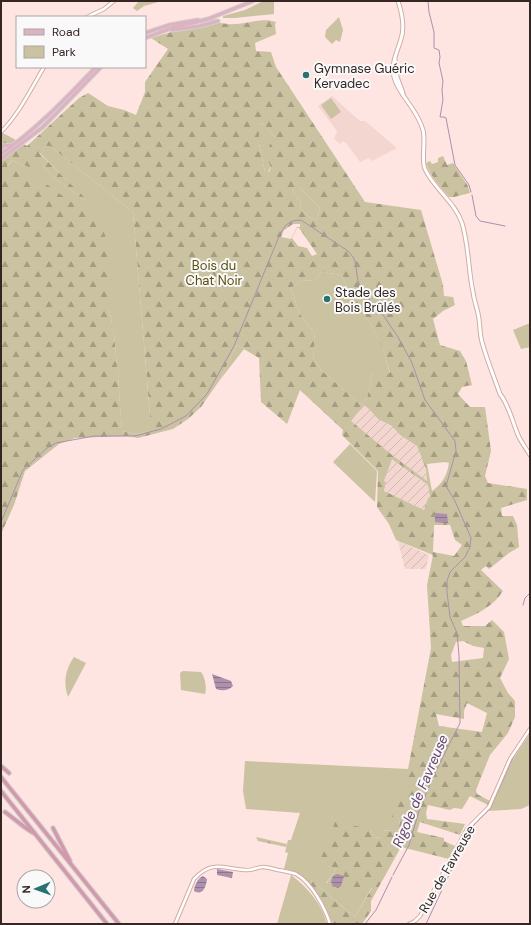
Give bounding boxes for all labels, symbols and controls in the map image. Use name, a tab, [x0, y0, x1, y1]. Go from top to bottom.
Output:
legend	[16, 16, 146, 68]
text: Road	[52, 24, 80, 40]
text: Park	[52, 44, 76, 60]
place label: Gymnase Guéric Kervadec	[314, 60, 415, 92]
marker: Gymnase Guéric Kervadec	[301, 70, 311, 80]
park label: Bois du Chat Noir	[186, 257, 243, 289]
place label: Stade des Bois Brûlés	[335, 284, 401, 316]
marker: Stade des Bois Brûlés	[322, 294, 332, 304]
water label: Rigole de Favreuse	[388, 732, 452, 850]
street label: Rue de Favreuse	[415, 822, 479, 916]
north arrow	[16, 869, 56, 909]
text: N	[19, 885, 33, 894]

